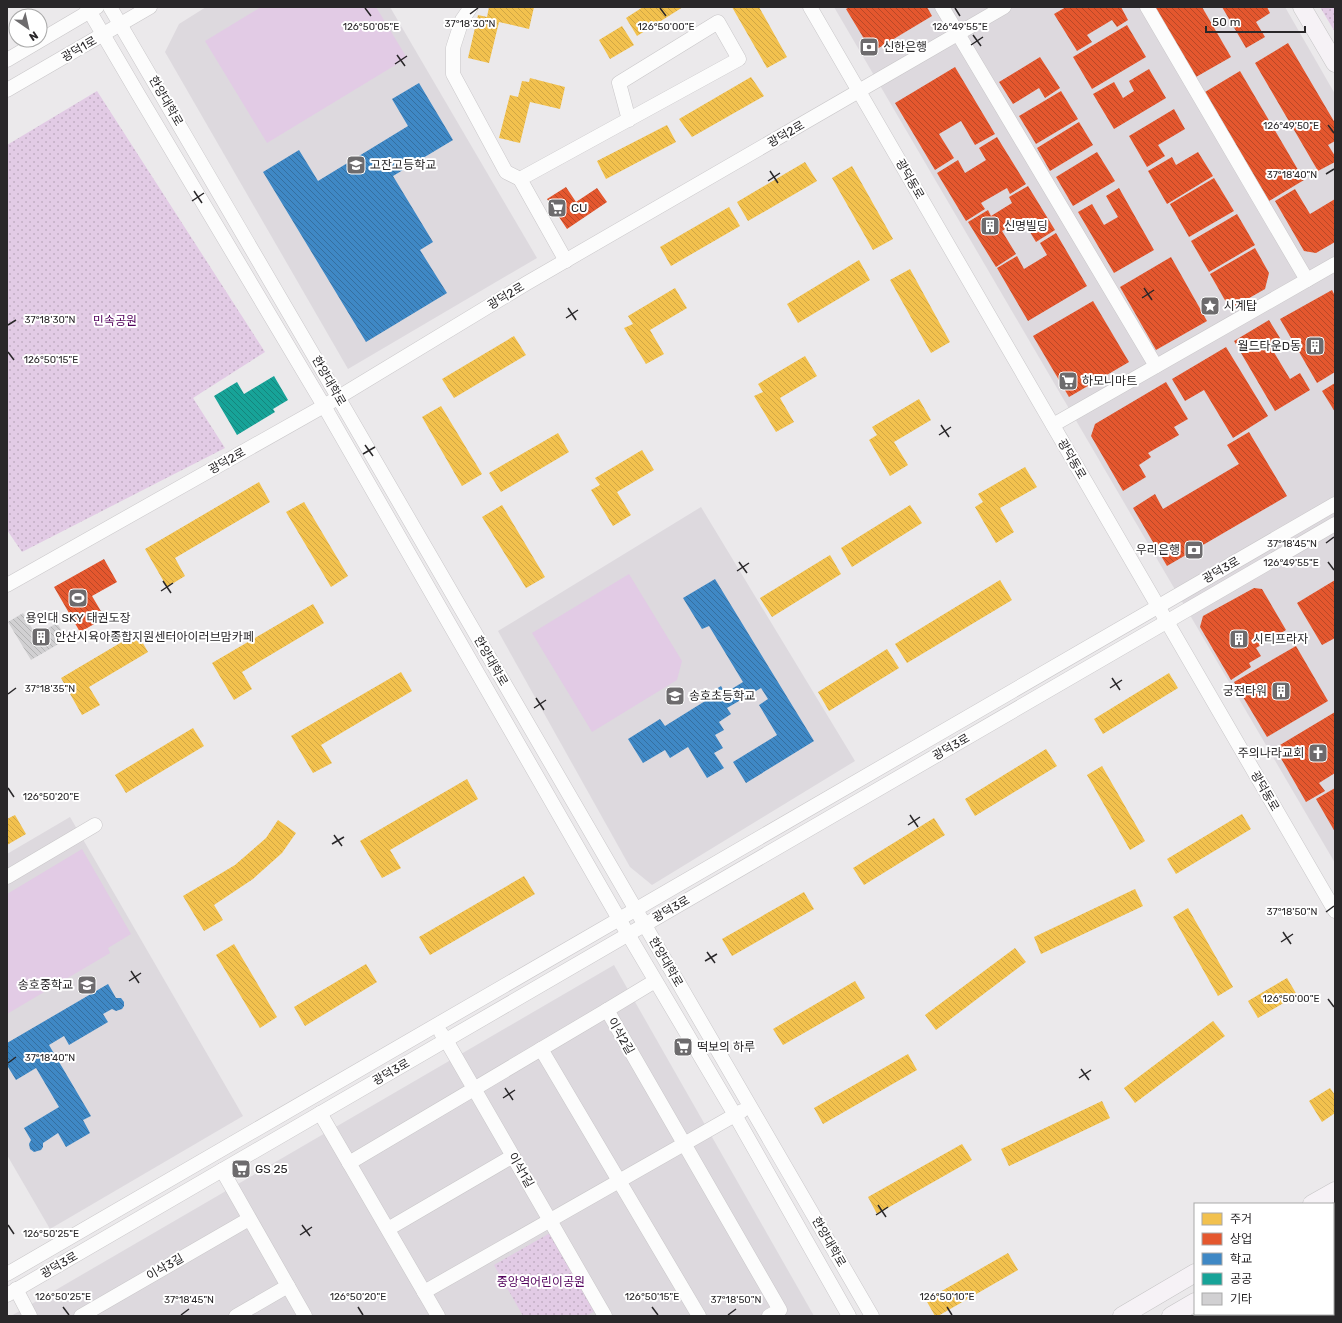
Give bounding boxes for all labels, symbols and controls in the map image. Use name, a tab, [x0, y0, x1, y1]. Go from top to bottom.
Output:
north arrow	[8, 8, 48, 48]
scale bar	[1206, 8, 1305, 34]
text: 50 m	[1212, 15, 1240, 29]
text: 37°18'30"N	[445, 18, 495, 30]
text: 126°50'05"E	[343, 21, 399, 33]
text: 126°50'00"E	[637, 21, 695, 33]
text: 126°49'55"E	[932, 21, 988, 33]
text: N	[26, 28, 40, 44]
street label: 광덕1로	[59, 33, 99, 65]
bank icon: 신한은행	[858, 36, 880, 58]
place label: 신한은행	[883, 40, 927, 54]
street label: 한양대학로	[146, 74, 186, 128]
street label: 광덕2로	[765, 118, 807, 150]
text: 126°49'50"E	[1263, 120, 1319, 132]
school or university icon: 고잔고등학교	[345, 154, 367, 176]
street label: 광덕동로	[893, 156, 927, 202]
place label: 고잔고등학교	[370, 158, 436, 172]
text: 37°18'40"N	[1267, 169, 1317, 181]
supermarket icon: CU	[546, 197, 568, 219]
place label: CU	[571, 201, 587, 215]
building icon: 신명빌딩	[979, 215, 1001, 237]
place label: 신명빌딩	[1004, 219, 1048, 233]
street label: 광덕2로	[485, 280, 527, 312]
place icon: 시계탑	[1199, 295, 1221, 317]
place label: 시계탑	[1224, 299, 1257, 313]
text: 37°18'30"N	[25, 314, 75, 326]
park label: 민속공원	[93, 314, 137, 328]
building icon: 월드타운D동	[1304, 335, 1326, 357]
place label: 월드타운D동	[1238, 339, 1301, 353]
text: 126°50'15"E	[24, 354, 78, 366]
street label: 한양대학로	[309, 354, 349, 408]
supermarket icon: 하모니마트	[1057, 370, 1079, 392]
place label: 하모니마트	[1082, 374, 1137, 388]
street label: 광덕동로	[1055, 436, 1089, 482]
street label: 광덕2로	[206, 445, 248, 477]
text: 37°18'45"N	[1267, 538, 1317, 550]
bank icon: 우리은행	[1183, 539, 1205, 561]
place label: 우리은행	[1136, 543, 1180, 557]
street label: 광덕3로	[1200, 554, 1242, 586]
text: 126°49'55"E	[1263, 557, 1319, 569]
sports icon: 용인대 SKY 태권도장	[67, 587, 89, 609]
place label: 용인대 SKY 태권도장	[25, 611, 131, 625]
building icon: 안산시육아종합지원센터아이러브맘카페	[30, 626, 52, 648]
building icon: 시티프라자	[1228, 628, 1250, 650]
place label: 안산시육아종합지원센터아이러브맘카페	[55, 630, 254, 644]
place label: 시티프라자	[1253, 632, 1308, 646]
street label: 한양대학로	[471, 634, 511, 688]
building icon: 궁전타워	[1270, 680, 1292, 702]
text: 37°18'35"N	[25, 683, 75, 695]
place label: 궁전타워	[1223, 684, 1267, 698]
school or university icon: 송호초등학교	[664, 685, 686, 707]
place label: 송호초등학교	[689, 689, 755, 703]
street label: 광덕3로	[930, 731, 972, 763]
church icon: 주의나라교회	[1307, 742, 1329, 764]
place label: 주의나라교회	[1238, 746, 1304, 760]
street label: 광덕동로	[1248, 768, 1282, 814]
text: 126°50'20"E	[23, 791, 79, 803]
street label: 광덕3로	[650, 893, 692, 925]
text: 37°18'50"N	[1267, 906, 1317, 918]
street label: 한양대학로	[646, 935, 686, 989]
school or university icon: 송호중학교	[76, 974, 98, 996]
place label: 송호중학교	[18, 978, 73, 992]
text: 126°50'00"E	[1262, 993, 1320, 1005]
street label: 이삭2길	[605, 1015, 637, 1057]
supermarket icon: 떡보의 하루	[672, 1036, 694, 1058]
place label: 떡보의 하루	[697, 1040, 755, 1054]
text: 37°18'40"N	[25, 1052, 75, 1064]
street label: 광덕3로	[370, 1056, 412, 1088]
street label: 이삭1길	[505, 1150, 537, 1190]
supermarket icon: GS 25	[230, 1158, 252, 1180]
place label: GS 25	[255, 1162, 288, 1176]
legend	[1194, 1203, 1334, 1315]
text: 주거	[1230, 1212, 1252, 1226]
street label: 한양대학로	[809, 1215, 849, 1269]
text: 126°50'25"E	[23, 1228, 79, 1240]
text: 상업	[1230, 1232, 1252, 1246]
street label: 광덕3로	[38, 1249, 80, 1281]
street label: 이삭3길	[144, 1251, 186, 1283]
text: 학교	[1230, 1252, 1252, 1266]
text: 공공	[1230, 1272, 1252, 1286]
park label: 중앙역어린이공원	[497, 1275, 585, 1289]
text: 126°50'25"E	[35, 1291, 91, 1303]
text: 126°50'20"E	[330, 1291, 386, 1303]
text: 126°50'15"E	[625, 1291, 679, 1303]
text: 126°50'10"E	[920, 1291, 974, 1303]
text: 기타	[1230, 1292, 1252, 1306]
text: 37°18'45"N	[164, 1294, 214, 1306]
text: 37°18'50"N	[711, 1294, 761, 1306]

